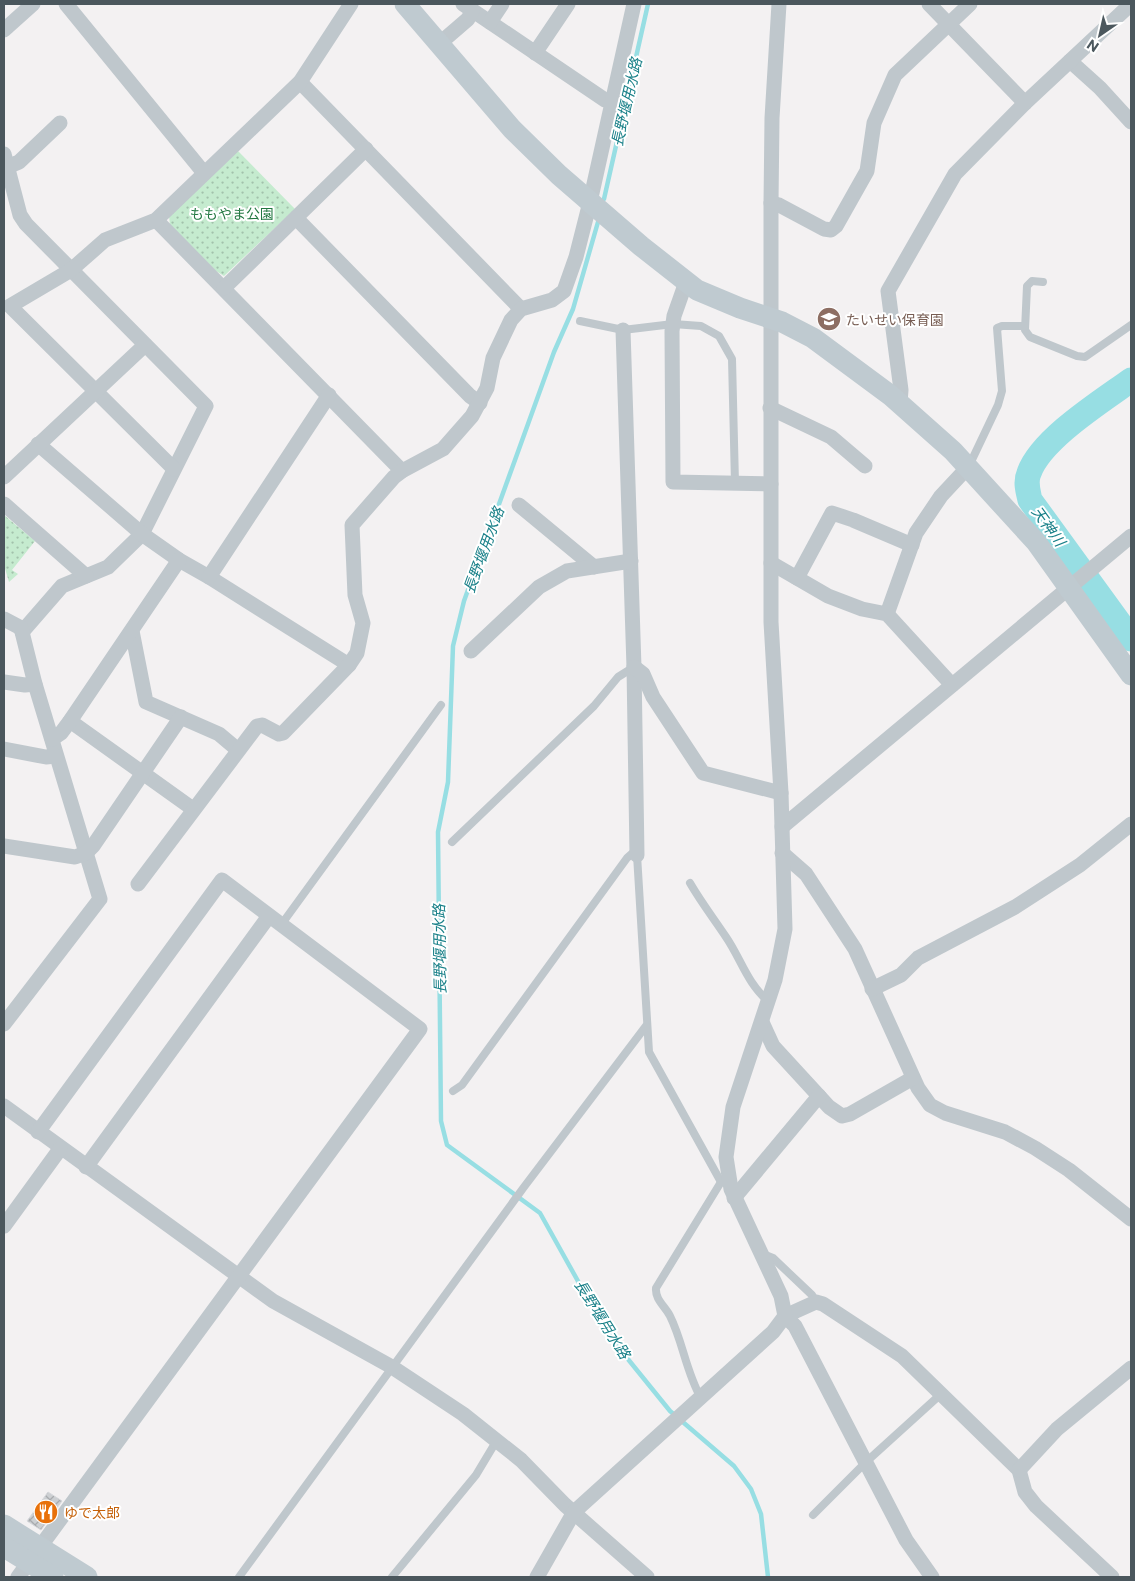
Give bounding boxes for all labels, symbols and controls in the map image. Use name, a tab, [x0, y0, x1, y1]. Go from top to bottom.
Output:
north arrow	[1075, 10, 1125, 60]
text: N	[1083, 36, 1102, 56]
water label: 長野堰用水路	[607, 54, 645, 148]
park label: ももやま公園	[190, 205, 274, 222]
school or university icon: たいせい保育園	[816, 306, 842, 332]
place label: たいせい保育園	[846, 311, 944, 328]
water label: 長野堰用水路	[459, 503, 508, 595]
water label: 天神川	[1028, 503, 1071, 551]
water label: 長野堰用水路	[429, 902, 449, 994]
water label: 長野堰用水路	[572, 1276, 636, 1364]
restaurant icon: ゆで太郎	[33, 1499, 59, 1525]
place label: ゆで太郎	[64, 1504, 120, 1521]

